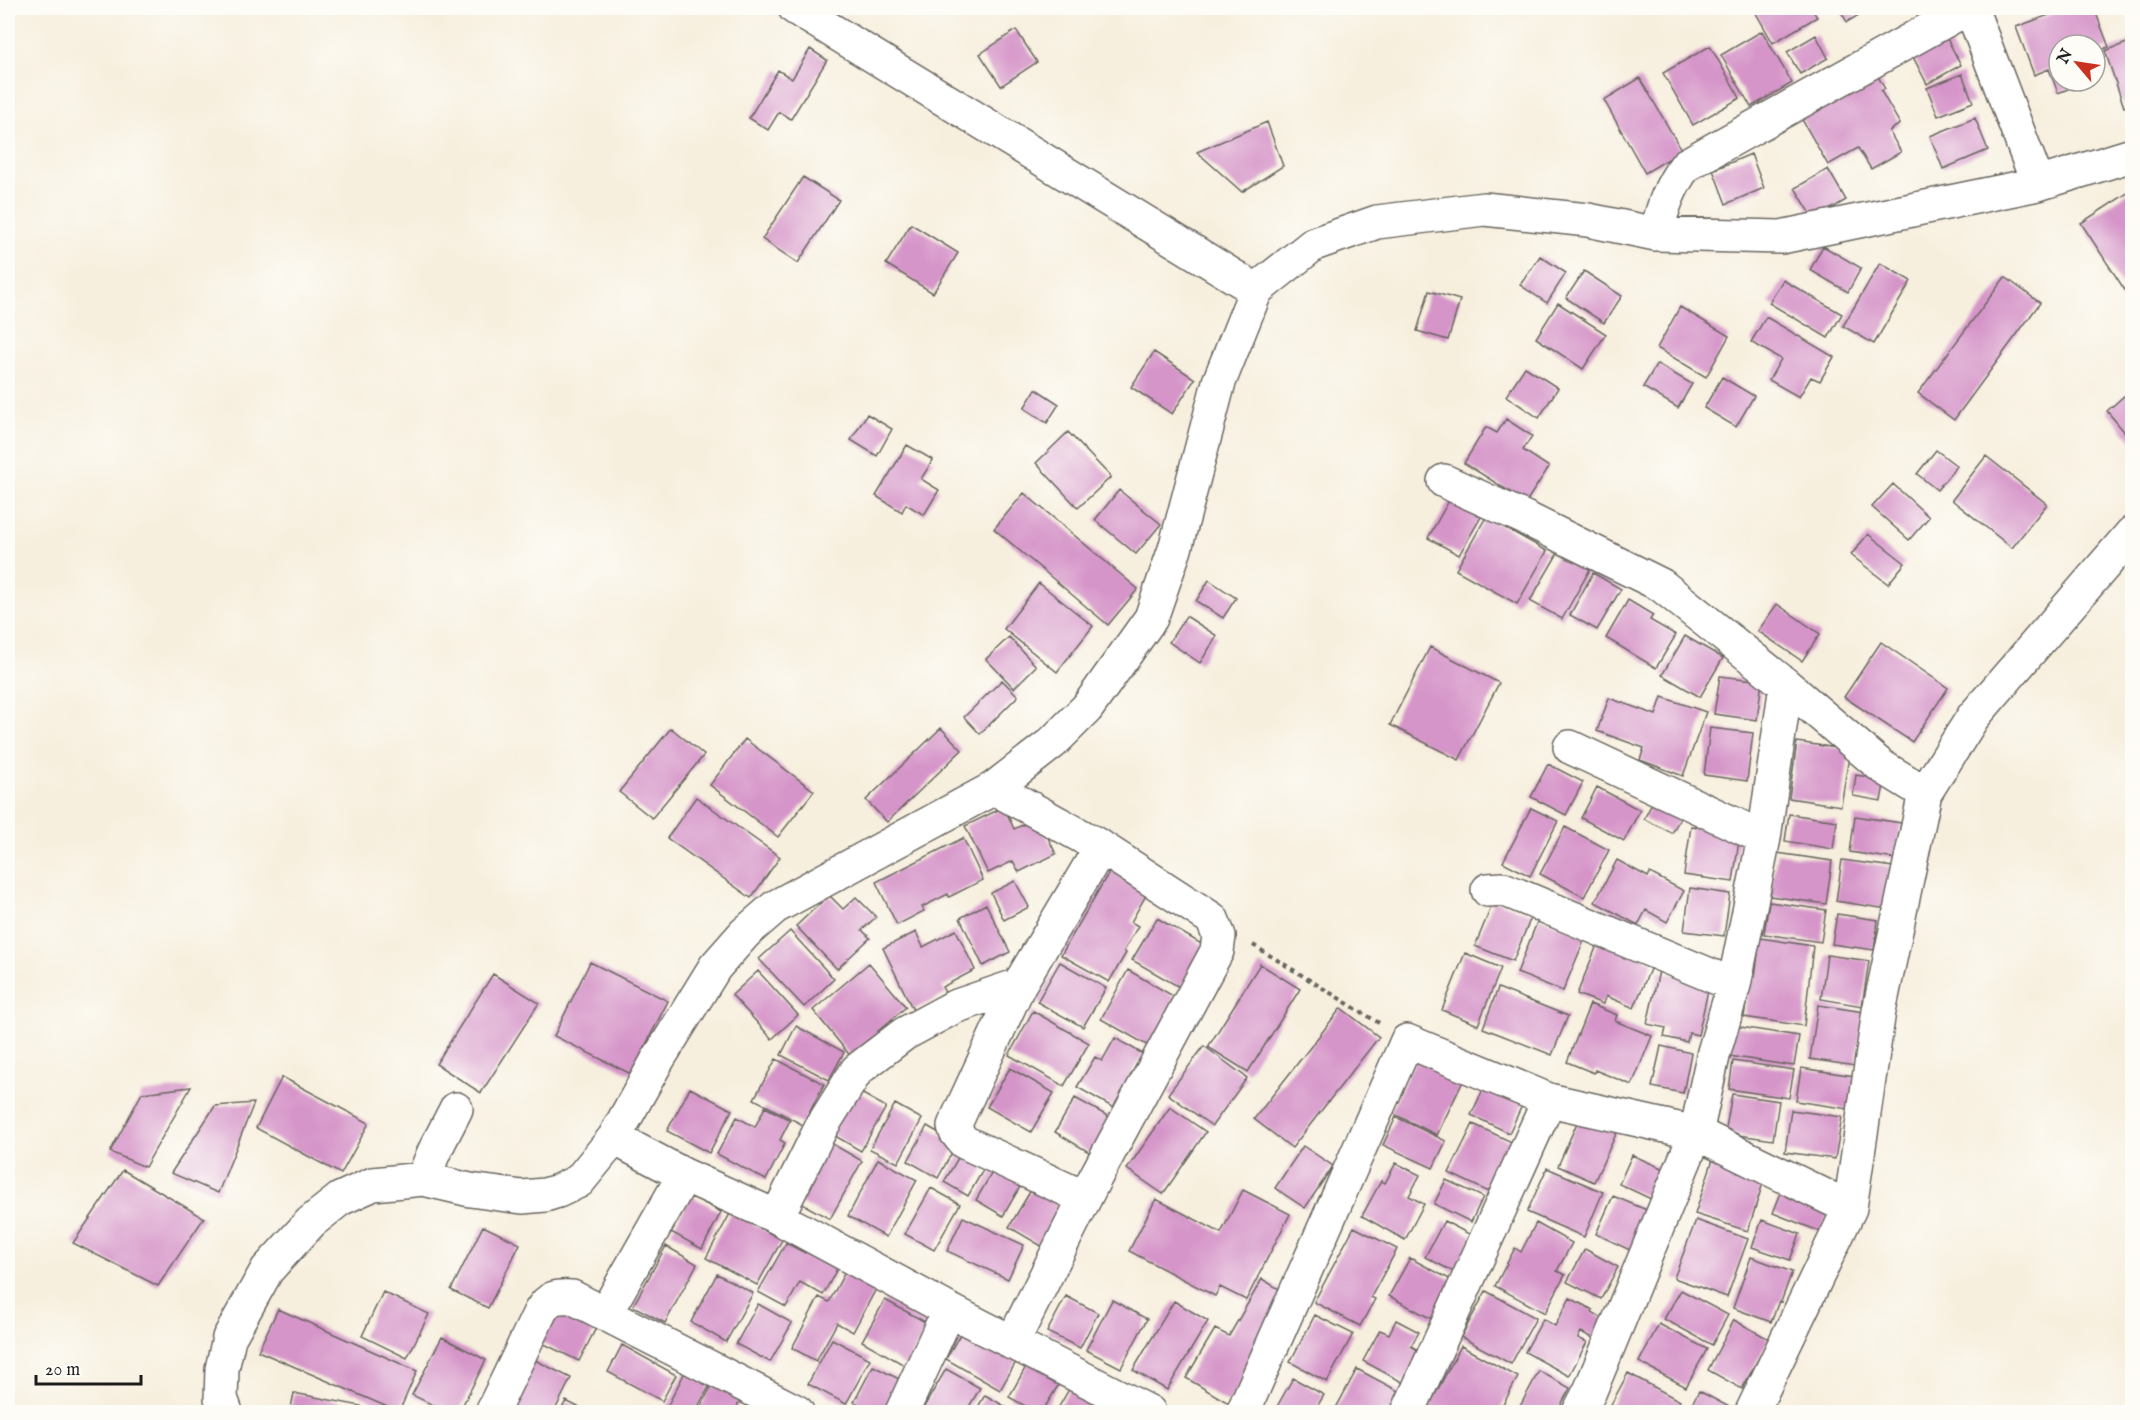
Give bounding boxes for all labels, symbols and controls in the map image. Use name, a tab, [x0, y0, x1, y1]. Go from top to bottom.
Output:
north arrow	[2047, 33, 2107, 93]
text: N	[2053, 46, 2078, 68]
scale bar	[36, 1348, 141, 1386]
text: 20 m	[45, 1359, 80, 1382]

